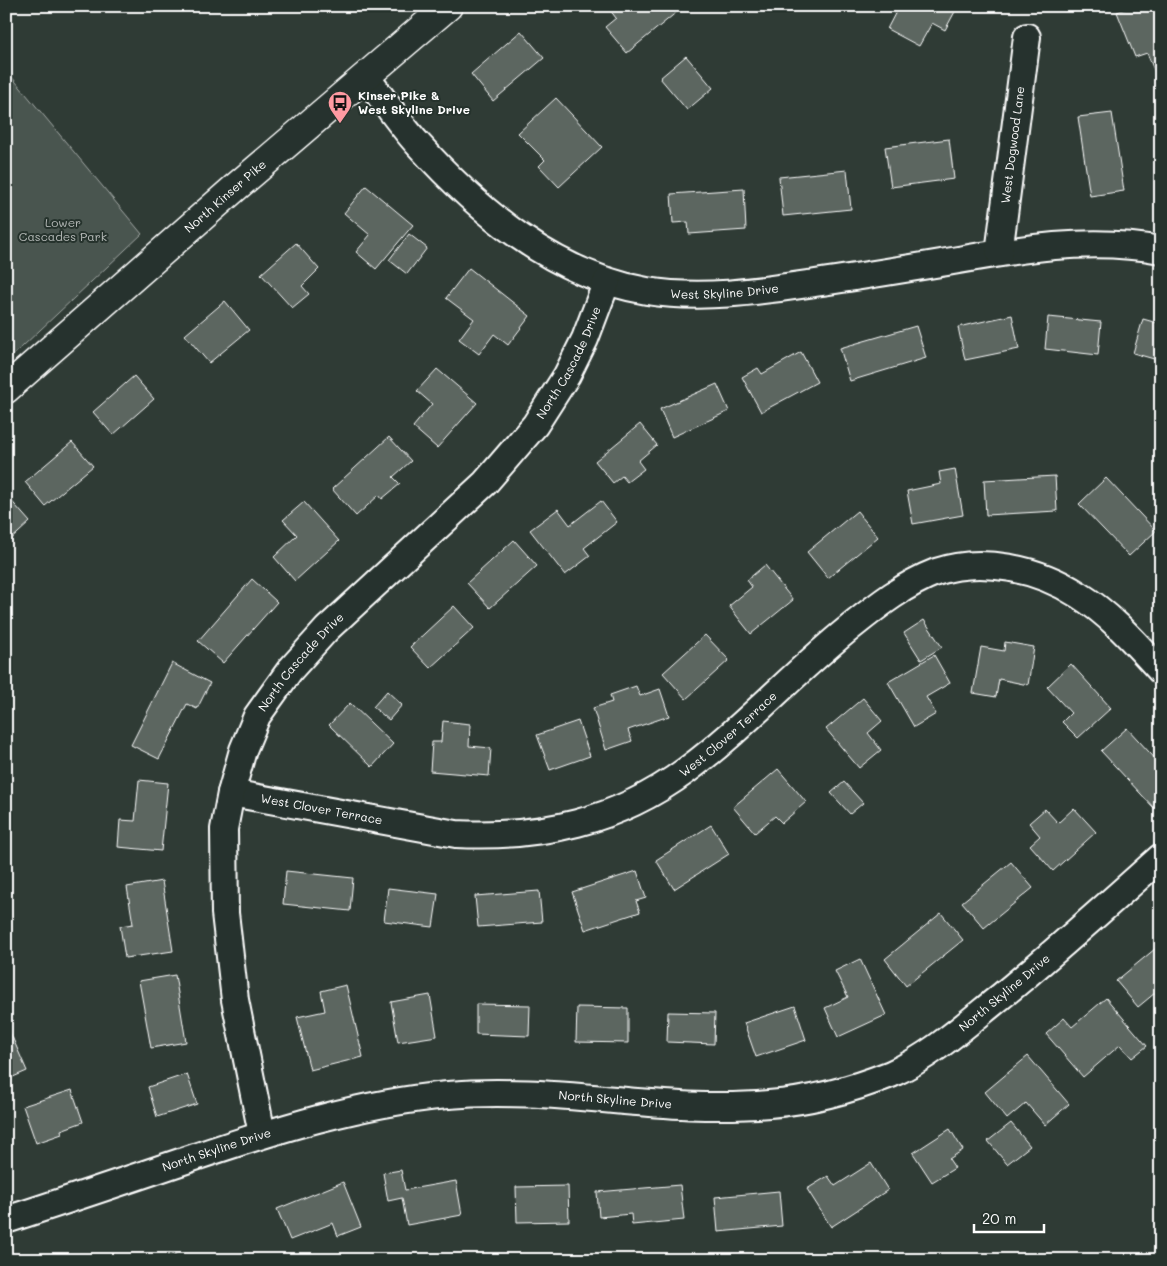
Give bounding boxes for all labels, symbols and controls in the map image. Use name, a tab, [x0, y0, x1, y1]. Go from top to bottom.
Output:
street label: West Dogwood Lane	[996, 85, 1028, 204]
place label: Kinser Pike & West Skyline Drive	[358, 87, 470, 117]
bus stop icon: Kinser Pike & West Skyline Drive	[327, 90, 353, 124]
street label: North Kinser Pike	[181, 156, 269, 236]
park label: Lower Cascades Park	[19, 214, 107, 244]
street label: West Skyline Drive	[670, 279, 780, 302]
street label: North Cascade Drive	[532, 304, 604, 422]
street label: North Cascade Drive	[254, 609, 347, 714]
street label: West Clover Terrace	[676, 687, 780, 780]
street label: West Clover Terrace	[259, 790, 384, 827]
street label: North Skyline Drive	[955, 950, 1053, 1035]
street label: North Skyline Drive	[558, 1086, 673, 1112]
street label: North Skyline Drive	[160, 1124, 273, 1175]
scale bar	[974, 1201, 1044, 1233]
text: 20 m	[982, 1208, 1016, 1228]

